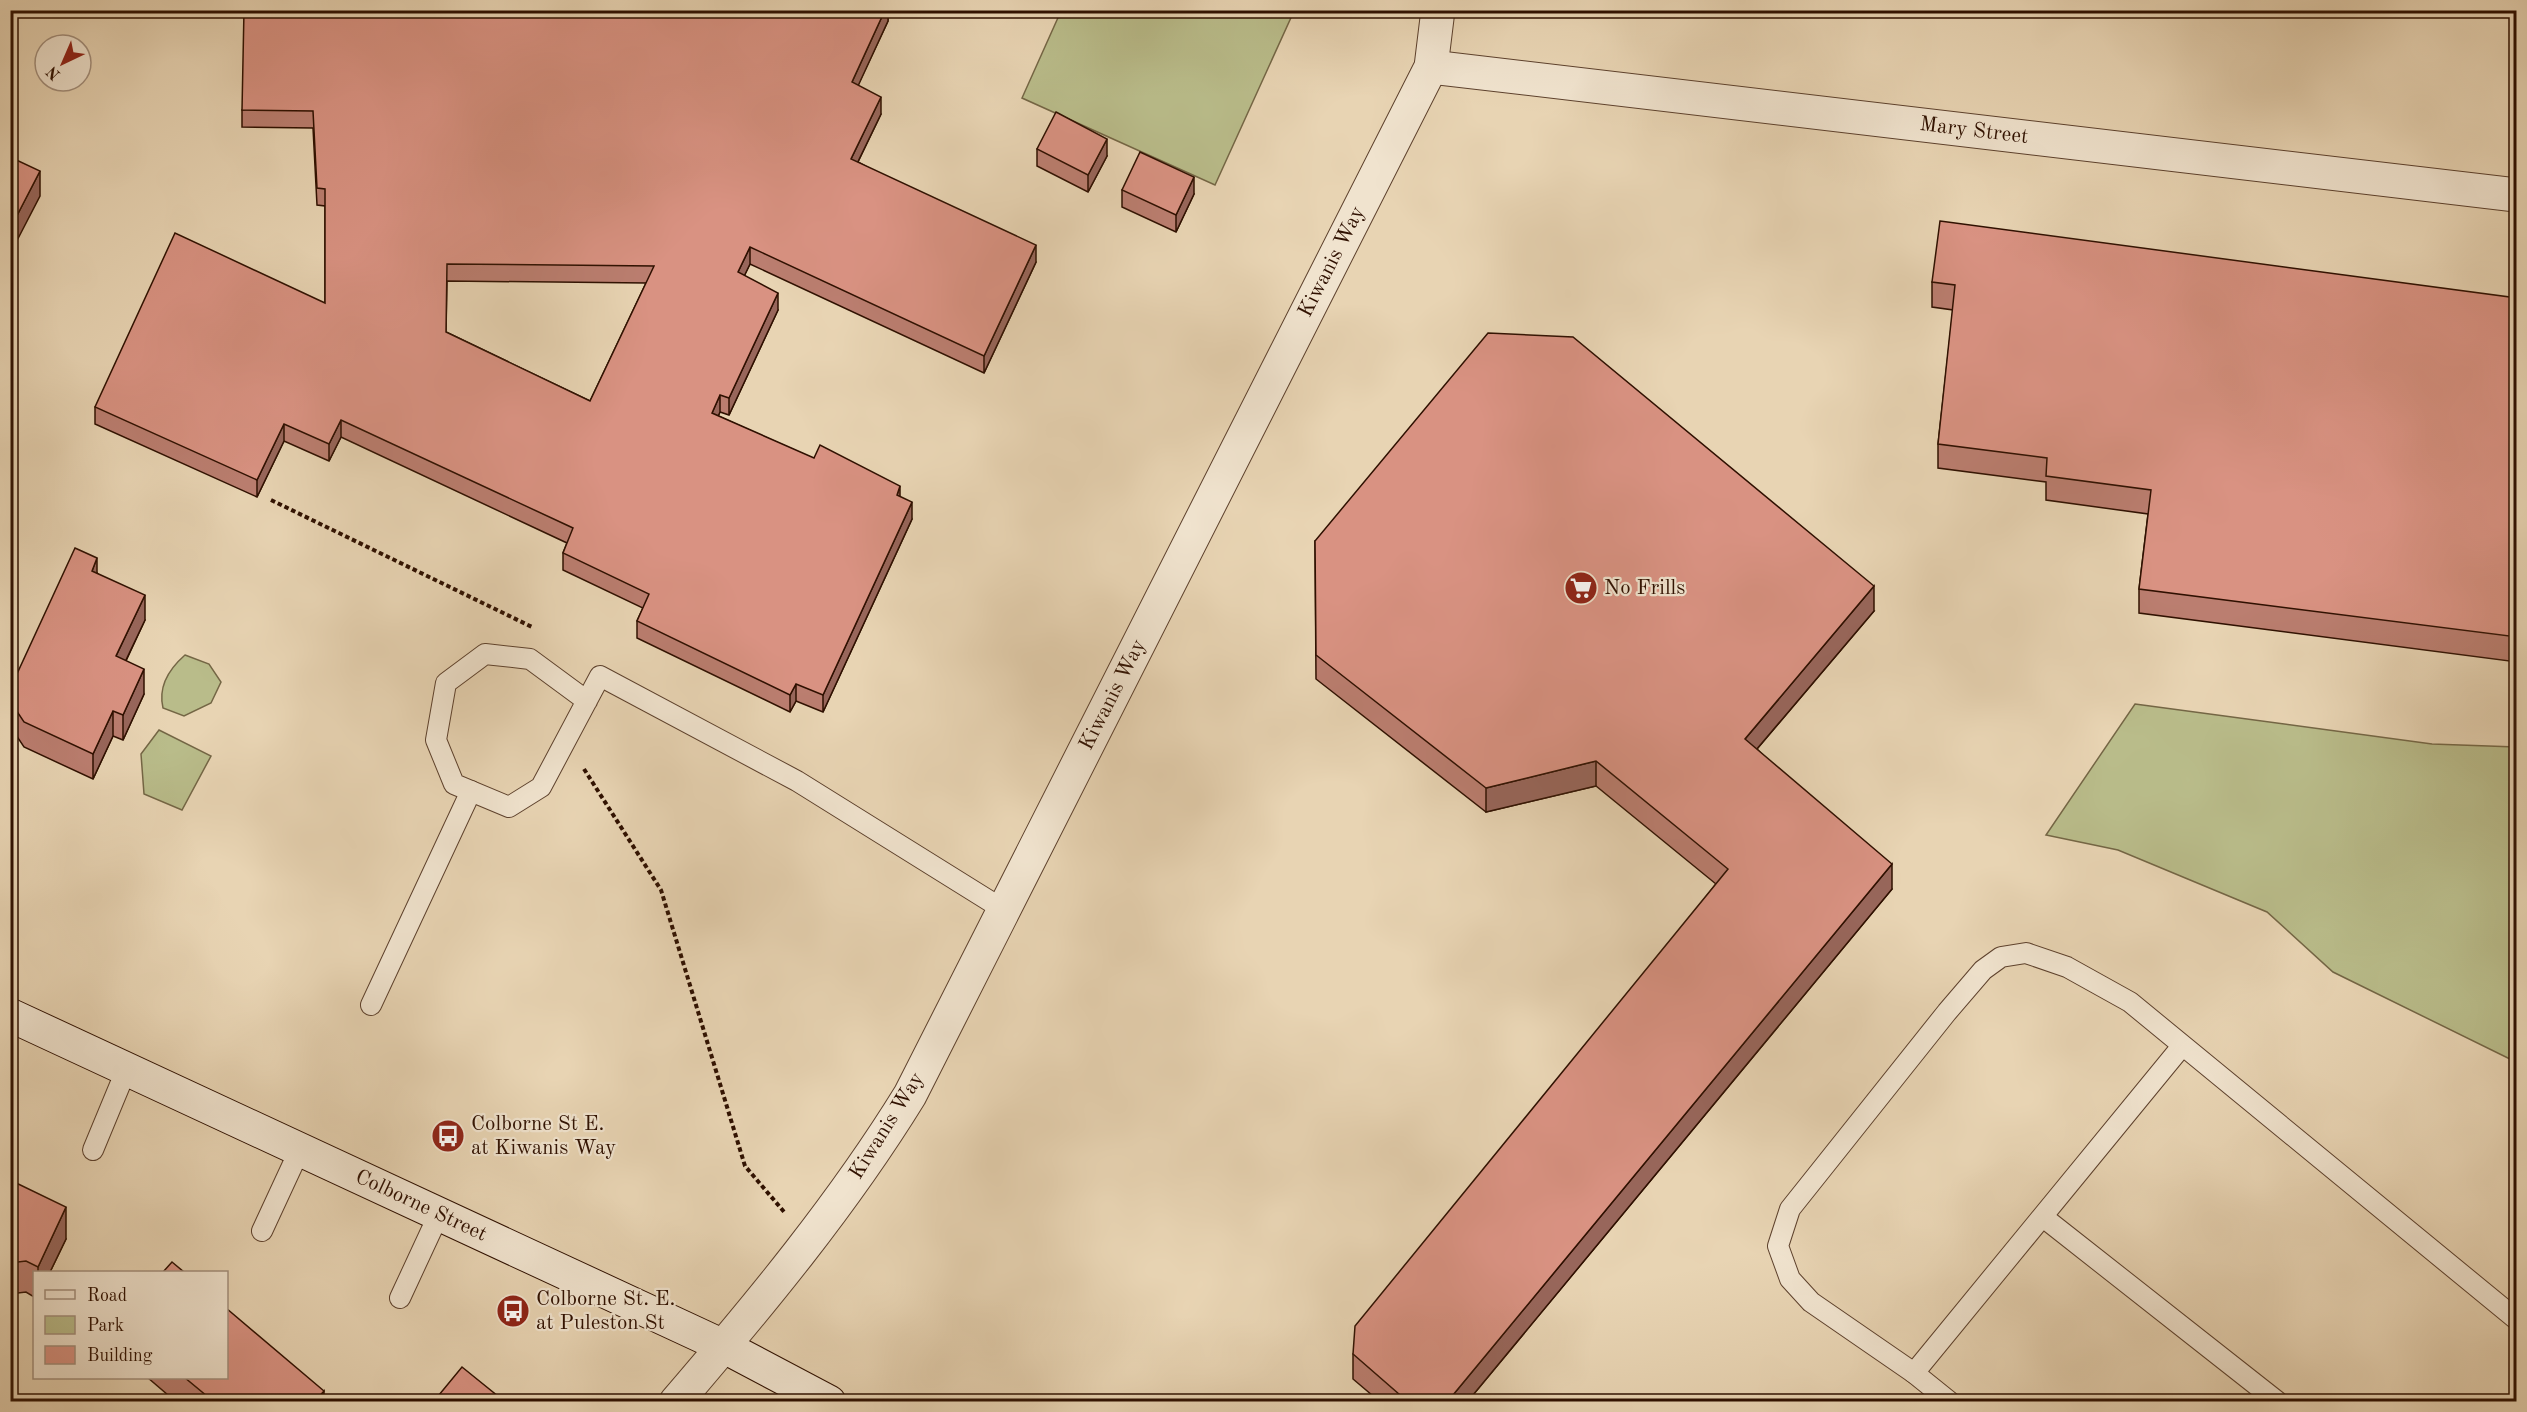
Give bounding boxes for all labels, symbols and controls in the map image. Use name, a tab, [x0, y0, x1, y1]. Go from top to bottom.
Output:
north arrow	[33, 33, 93, 93]
text: N	[43, 62, 64, 82]
street label: Mary Street	[1919, 114, 2029, 148]
street label: Kiwanis Way	[1295, 203, 1369, 321]
supermarket icon: No Frills	[1563, 570, 1599, 606]
place label: No Frills	[1604, 578, 1685, 599]
street label: Kiwanis Way	[1076, 636, 1150, 754]
street label: Kiwanis Way	[846, 1069, 928, 1183]
place label: Colborne St E. at Kiwanis Way	[471, 1114, 616, 1159]
bus stop icon: Colborne St E. at Kiwanis Way	[430, 1118, 466, 1154]
street label: Colborne Street	[352, 1166, 490, 1246]
legend	[33, 1271, 228, 1379]
text: Road	[87, 1287, 127, 1305]
place label: Colborne St. E. at Puleston St	[536, 1289, 675, 1334]
bus stop icon: Colborne St. E. at Puleston St	[495, 1293, 531, 1329]
text: Park	[87, 1317, 124, 1335]
text: Building	[87, 1347, 153, 1365]

